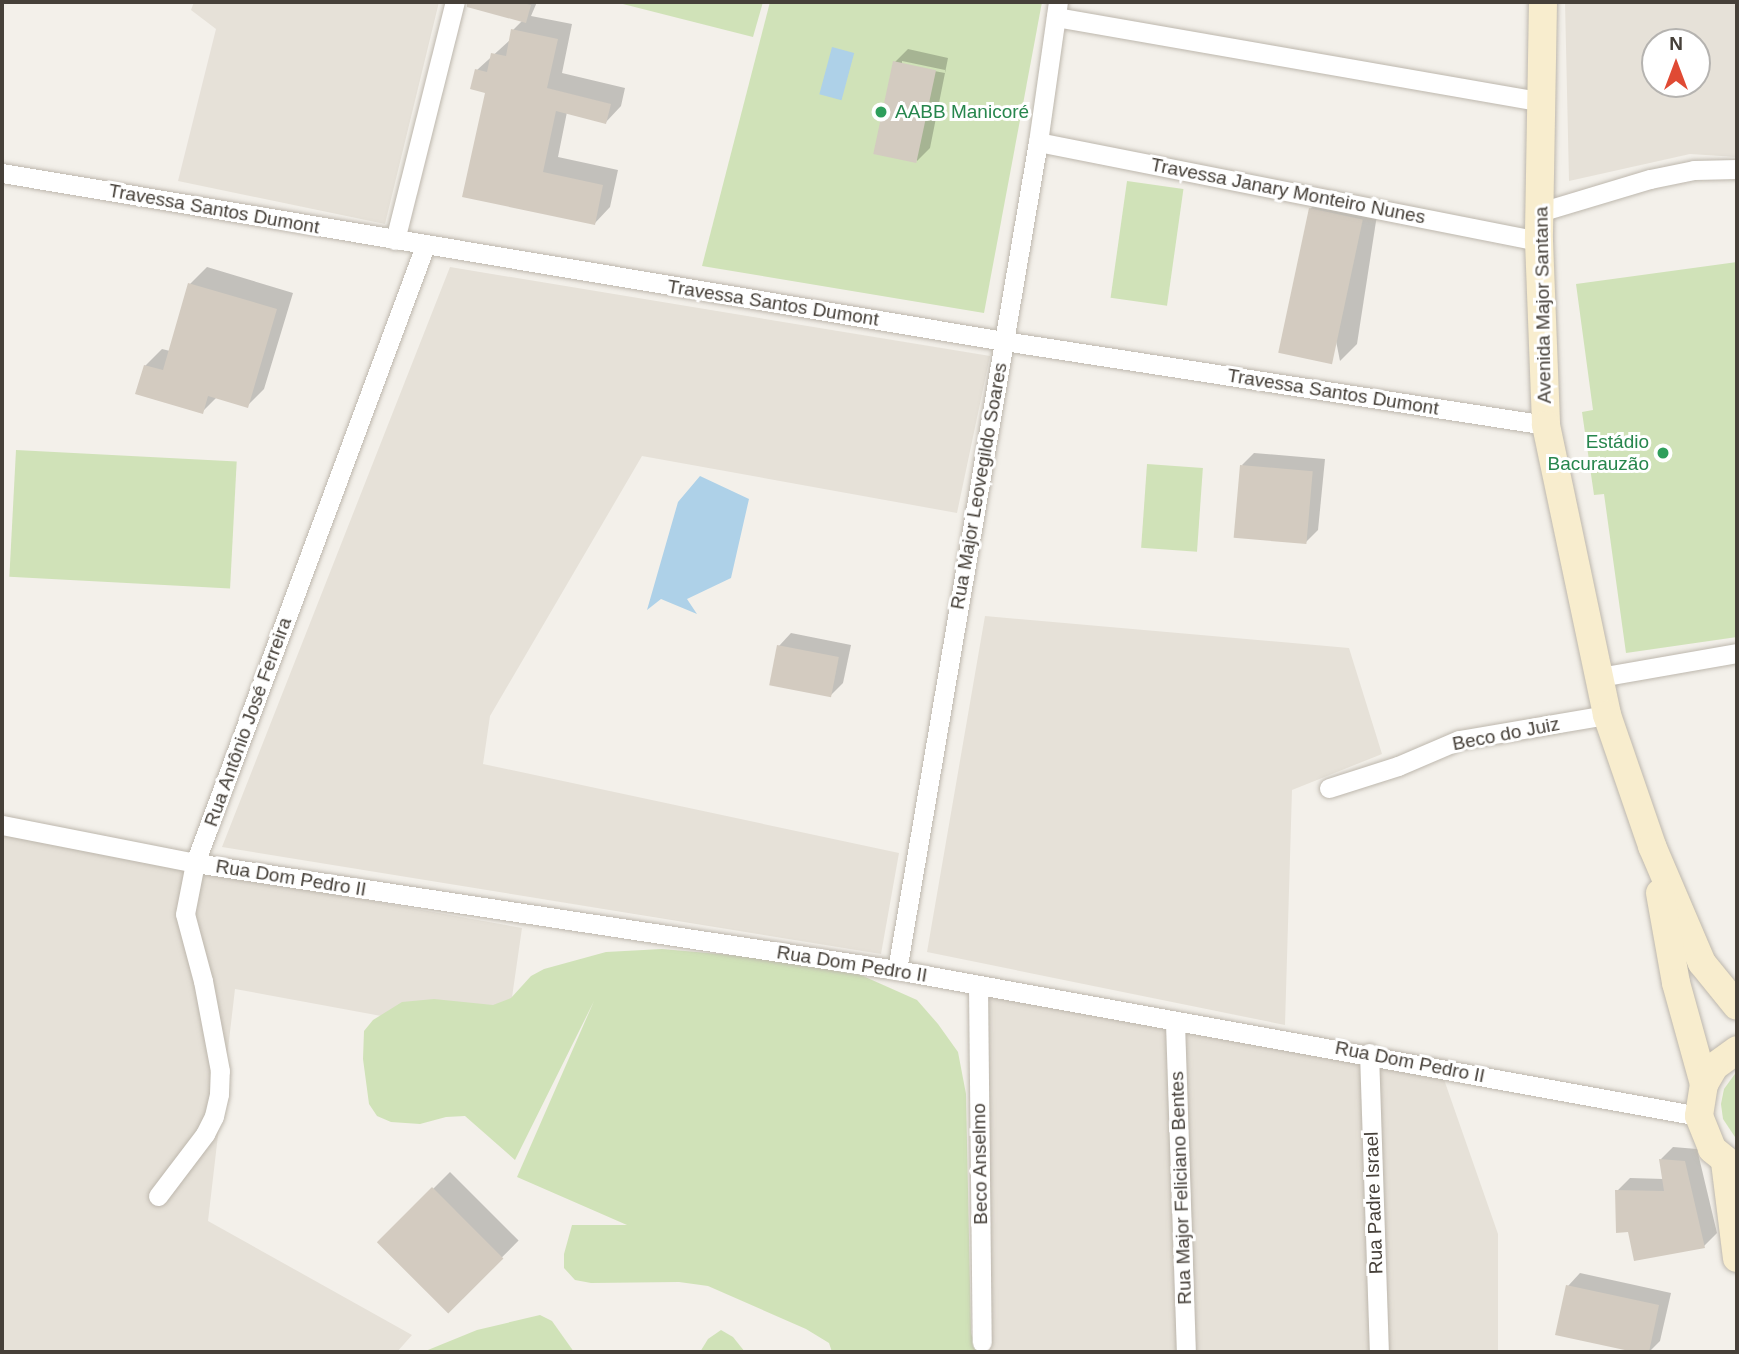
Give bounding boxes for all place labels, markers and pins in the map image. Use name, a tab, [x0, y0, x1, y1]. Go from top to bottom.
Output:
place label: AABB Manicoré	[895, 101, 1029, 123]
marker: AABB Manicoré	[873, 104, 889, 120]
place label: Estádio Bacurauzão	[1548, 431, 1649, 475]
marker: Estádio Bacurauzão	[1655, 445, 1671, 461]

